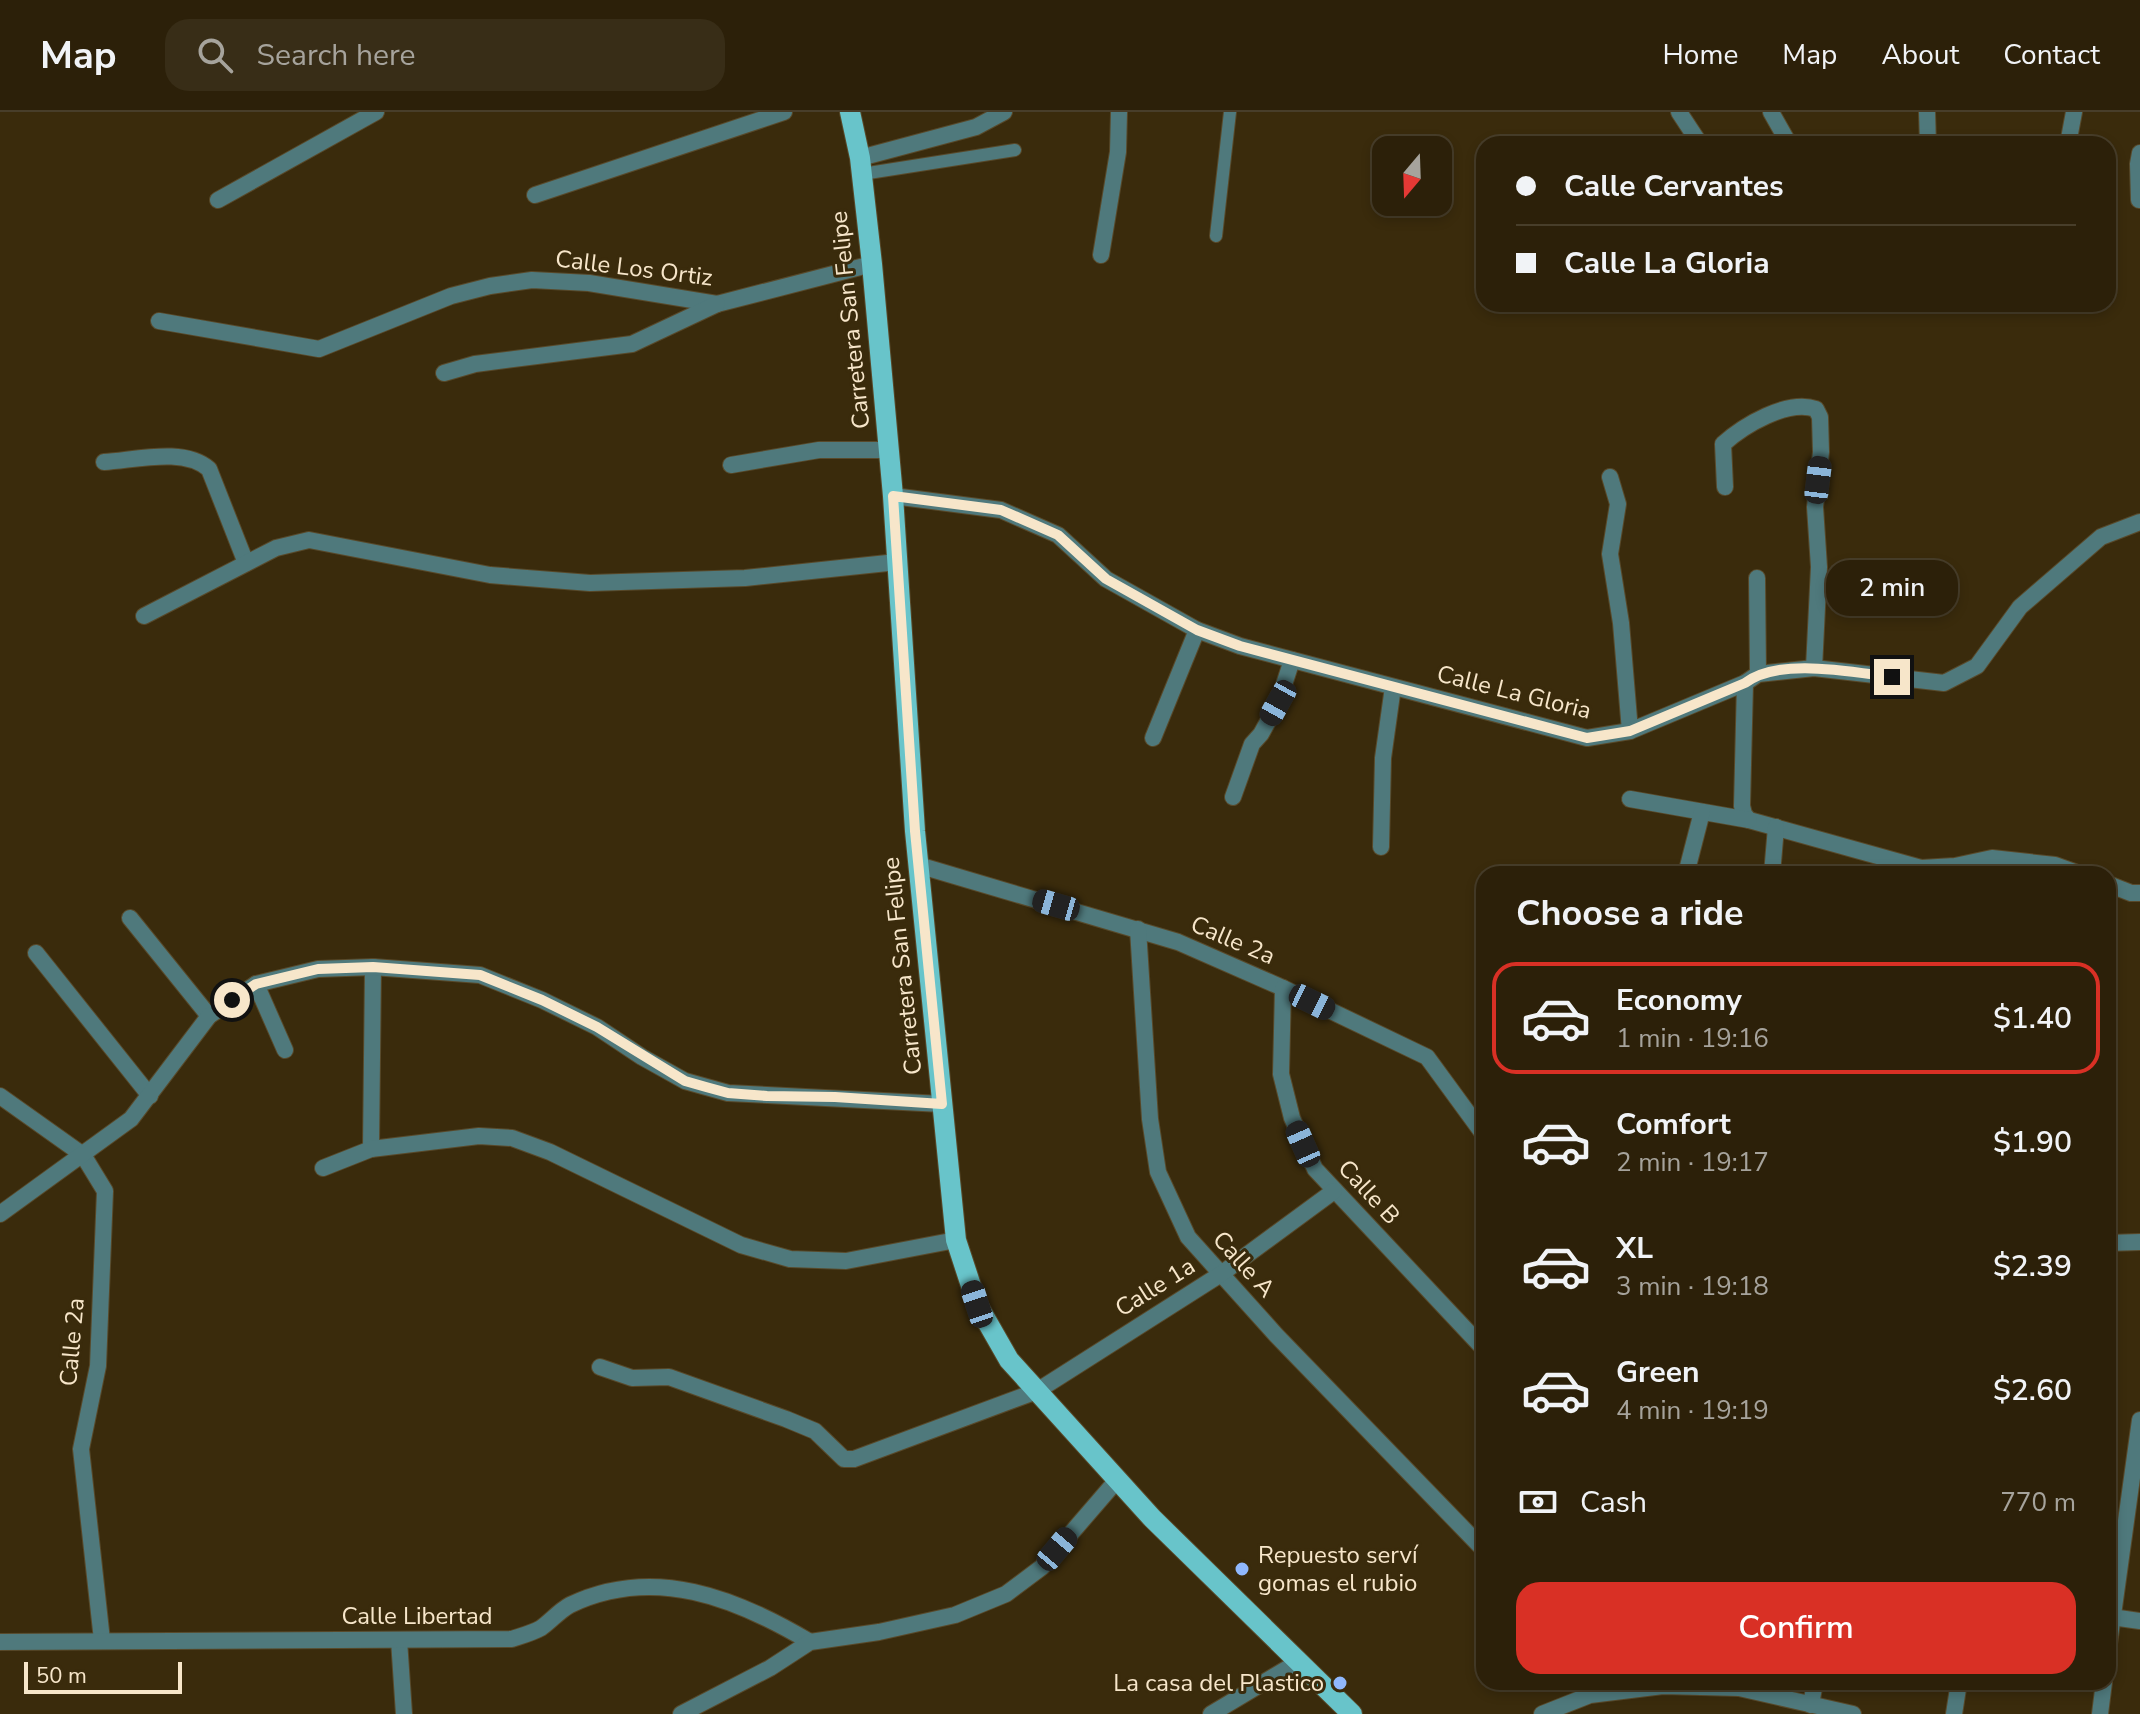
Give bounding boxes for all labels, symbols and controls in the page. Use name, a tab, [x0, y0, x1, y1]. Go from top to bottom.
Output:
search box	[165, 19, 725, 91]
text: Map	[40, 30, 117, 81]
icon: search	[193, 33, 237, 77]
text: Search here	[257, 35, 416, 76]
text: Home	[1663, 36, 1738, 74]
text: Map	[1782, 36, 1837, 74]
text: About	[1881, 36, 1959, 74]
text: Contact	[2003, 36, 2100, 74]
north arrow	[1372, 136, 1452, 216]
map controls	[1372, 136, 1452, 216]
text: Calle Cervantes	[1564, 166, 1784, 207]
street label: Carretera San Felipe	[823, 209, 877, 431]
street label: Calle Los Ortiz	[554, 242, 714, 294]
text: Calle La Gloria	[1564, 243, 1770, 284]
car	[1803, 455, 1833, 505]
callout: 2 min	[1826, 561, 1958, 617]
text: 2 min	[1859, 570, 1925, 605]
street label: Calle La Gloria	[1433, 657, 1595, 727]
route end	[1874, 659, 1910, 695]
car	[1256, 676, 1300, 730]
street label: Carretera San Felipe	[875, 855, 929, 1077]
car	[1030, 887, 1082, 923]
text: Choose a ride	[1516, 889, 1744, 938]
street label: Calle 2a	[1186, 908, 1280, 972]
text: Economy	[1616, 980, 1742, 1021]
car	[1285, 981, 1339, 1023]
route start	[214, 982, 250, 1018]
icon: car	[1520, 982, 1592, 1054]
text: $1.40	[1993, 998, 2072, 1039]
text: 1 min · 19:16	[1616, 1021, 1769, 1056]
text: Comfort	[1616, 1104, 1731, 1145]
icon: car	[1520, 1106, 1592, 1178]
car	[1282, 1117, 1324, 1171]
text: $1.90	[1993, 1122, 2072, 1163]
text: 2 min · 19:17	[1616, 1145, 1769, 1180]
street label: Calle B	[1331, 1153, 1407, 1231]
street label: Calle A	[1206, 1224, 1283, 1304]
text: XL	[1616, 1228, 1653, 1269]
icon: car	[1520, 1230, 1592, 1302]
text: $2.39	[1993, 1246, 2072, 1287]
street label: Calle 1a	[1109, 1250, 1201, 1324]
text: 3 min · 19:18	[1616, 1269, 1769, 1304]
car	[958, 1277, 996, 1331]
street label: Calle 2a	[52, 1296, 92, 1388]
text: Green	[1616, 1352, 1700, 1393]
icon: car	[1520, 1354, 1592, 1426]
text: $2.60	[1993, 1370, 2072, 1411]
text: 4 min · 19:19	[1616, 1393, 1769, 1428]
icon: cash	[1516, 1480, 1560, 1524]
text: Cash	[1580, 1482, 1647, 1523]
text: 770 m	[2000, 1485, 2076, 1520]
car	[1032, 1523, 1082, 1575]
place label: Repuesto serví gomas el rubio	[1258, 1539, 1419, 1599]
marker: Repuesto serví gomas el rubio	[1233, 1560, 1251, 1578]
button: Confirm	[1516, 1582, 2076, 1674]
street label: Calle Libertad	[341, 1600, 493, 1632]
scale bar	[24, 1658, 182, 1694]
text: 50 m	[36, 1661, 87, 1691]
place label: La casa del Plastico	[1113, 1667, 1324, 1699]
marker: La casa del Plastico	[1331, 1674, 1349, 1692]

